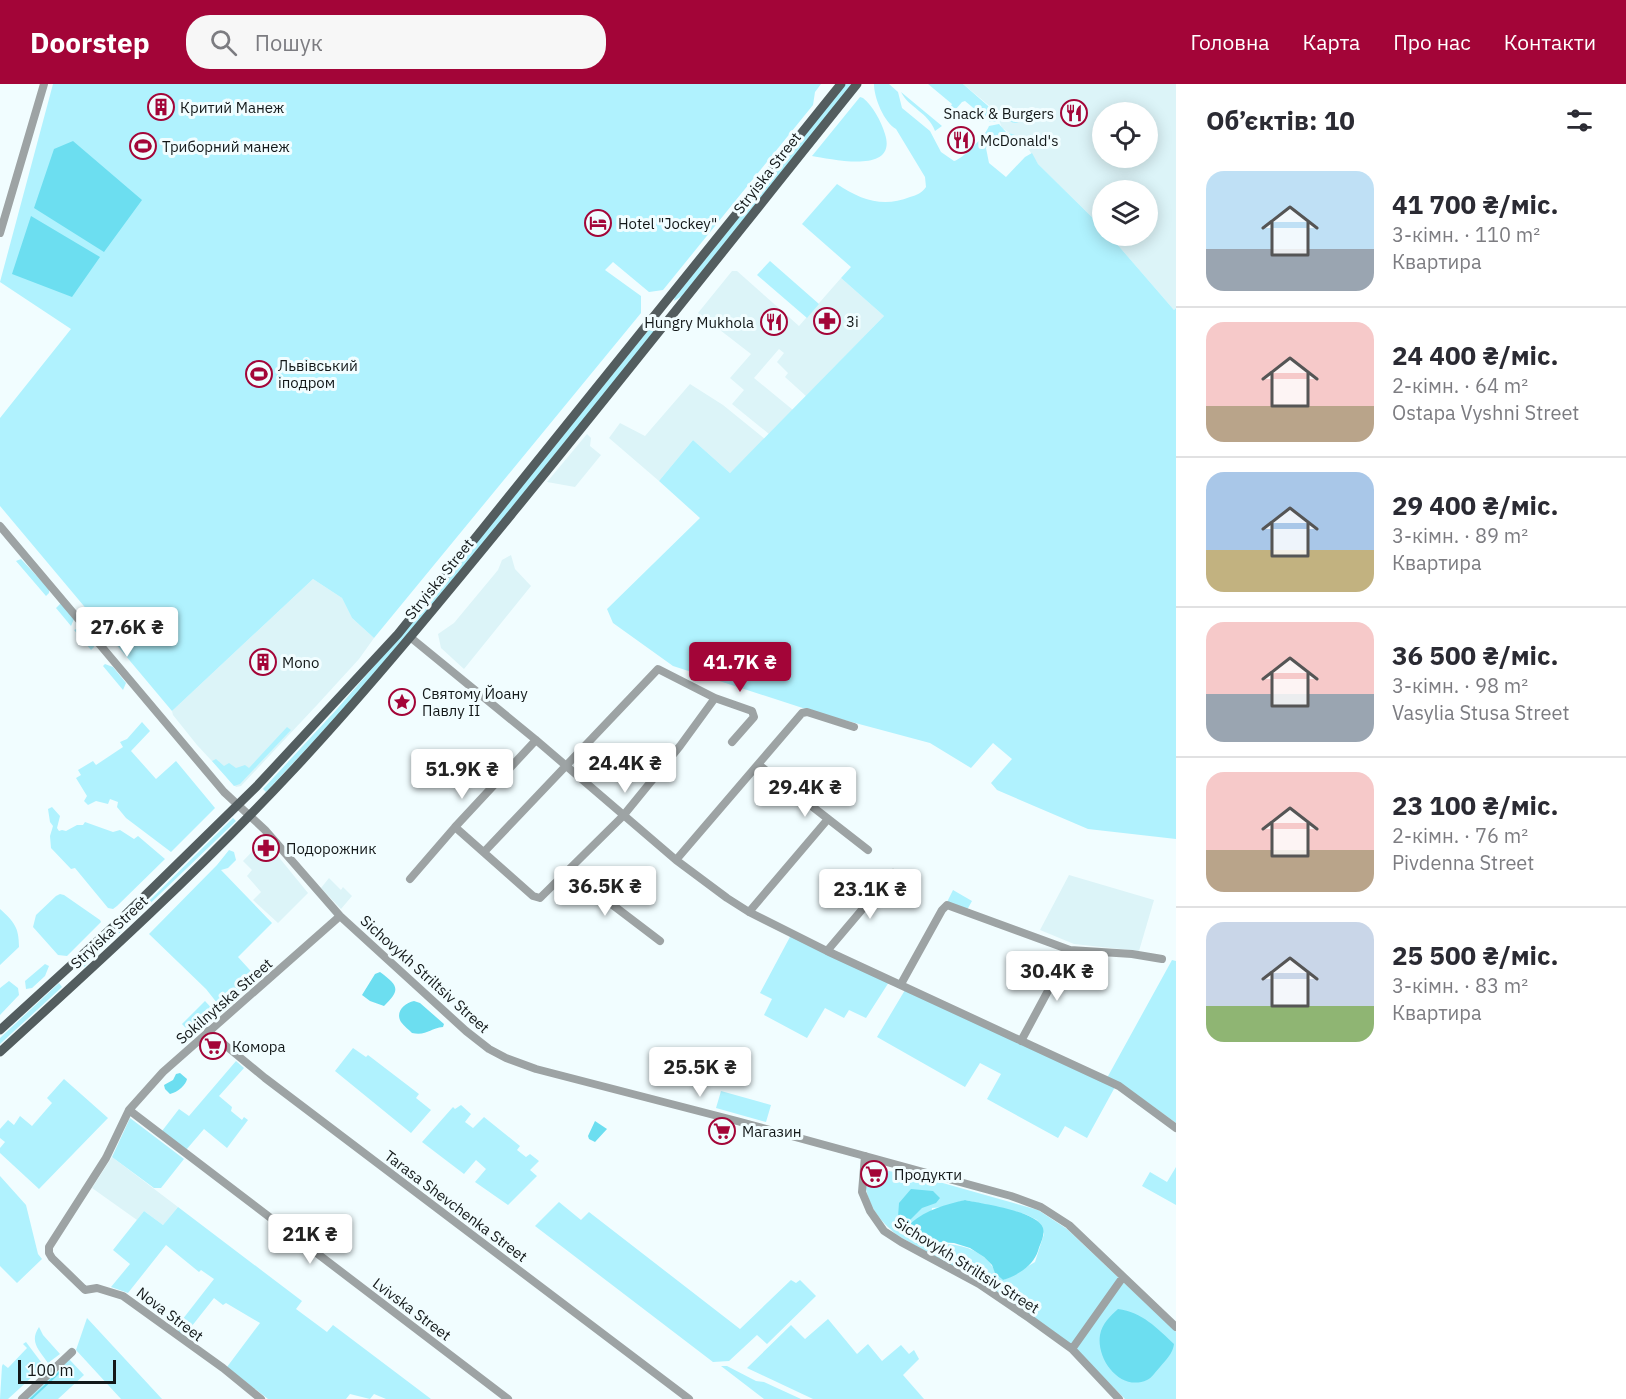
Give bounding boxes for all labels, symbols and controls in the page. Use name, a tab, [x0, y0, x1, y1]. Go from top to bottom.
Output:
search box	[186, 15, 606, 69]
text: Doorstep	[30, 24, 150, 61]
icon: search	[207, 26, 240, 59]
text: Пошук	[255, 28, 323, 57]
text: Головна	[1191, 28, 1269, 56]
text: Карта	[1302, 28, 1360, 56]
text: Про нас	[1393, 28, 1471, 56]
text: Контакти	[1504, 28, 1596, 56]
building icon: Критий Манеж	[146, 92, 176, 122]
place label: Критий Манеж	[180, 98, 284, 117]
restaurant icon: Snack & Burgers	[1059, 98, 1089, 128]
map controls	[1092, 102, 1158, 246]
button: locate	[1092, 102, 1158, 168]
text: Об’єктів: 10	[1206, 103, 1355, 137]
place label: Snack & Burgers	[943, 104, 1054, 123]
icon: filters	[1563, 104, 1596, 137]
restaurant icon: McDonald's	[946, 125, 976, 155]
street label: Stryiska Street	[729, 128, 805, 218]
sports icon: Триборний манеж	[128, 131, 158, 161]
place label: McDonald's	[980, 131, 1058, 150]
place label: Триборний манеж	[162, 137, 290, 156]
button: layers	[1092, 180, 1158, 246]
text: 41 700 ₴/міс.	[1392, 187, 1559, 221]
icon: home	[1254, 195, 1326, 267]
hotel icon: Hotel "Jockey"	[583, 208, 613, 238]
place label: Hotel "Jockey"	[618, 214, 717, 233]
text: 3-кімн. · 110 m²	[1392, 221, 1540, 248]
text: Квартира	[1392, 248, 1482, 275]
pharmacy icon: 3і	[812, 306, 842, 336]
restaurant icon: Hungry Mukhola	[759, 307, 789, 337]
place label: 3і	[846, 312, 859, 331]
place label: Hungry Mukhola	[644, 313, 754, 332]
text: 24 400 ₴/міс.	[1392, 338, 1559, 372]
icon: home	[1254, 346, 1326, 418]
place label: Львівський іподром	[278, 356, 358, 392]
sports icon: Львівський іподром	[244, 359, 274, 389]
text: 2-кімн. · 64 m²	[1392, 372, 1528, 399]
text: Ostapa Vyshni Street	[1392, 399, 1579, 426]
text: 29 400 ₴/міс.	[1392, 488, 1559, 522]
icon: home	[1254, 496, 1326, 568]
text: 3-кімн. · 89 m²	[1392, 522, 1528, 549]
street label: Stryiska Street	[401, 535, 477, 623]
text: Квартира	[1392, 549, 1482, 576]
pin: 27.6K ₴	[72, 607, 182, 658]
text: 27.6K ₴	[90, 613, 164, 640]
text: 36 500 ₴/міс.	[1392, 638, 1559, 672]
pin: 41.7K ₴	[685, 642, 795, 693]
icon: home	[1254, 646, 1326, 718]
building icon: Mono	[248, 647, 278, 677]
text: 41.7K ₴	[703, 648, 777, 675]
place label: Mono	[282, 653, 320, 672]
text: 3-кімн. · 98 m²	[1392, 672, 1528, 699]
place label: Святому Йоану Павлу ІІ	[422, 684, 528, 720]
place icon: Святому Йоану Павлу ІІ	[387, 687, 417, 717]
text: Vasylia Stusa Street	[1392, 699, 1569, 726]
pin: 24.4K ₴	[570, 743, 680, 794]
pin: 51.9K ₴	[407, 749, 517, 800]
text: 24.4K ₴	[588, 749, 662, 776]
text: 51.9K ₴	[425, 755, 499, 782]
pin: 29.4K ₴	[750, 767, 860, 818]
text: 29.4K ₴	[768, 773, 842, 800]
text: 23 100 ₴/міс.	[1392, 788, 1559, 822]
icon: home	[1254, 796, 1326, 868]
text: 2-кімн. · 76 m²	[1392, 822, 1528, 849]
pharmacy icon: Подорожник	[251, 833, 281, 863]
place label: Подорожник	[286, 839, 376, 858]
text: Pivdenna Street	[1392, 849, 1534, 876]
pin: 36.5K ₴	[550, 866, 660, 917]
pin: 23.1K ₴	[815, 869, 925, 920]
text: 36.5K ₴	[568, 872, 642, 899]
text: 23.1K ₴	[833, 875, 907, 902]
street label: Stryiska Street	[66, 891, 152, 973]
street label: Sichovykh Striltsiv Street	[356, 911, 494, 1037]
text: 25 500 ₴/міс.	[1392, 938, 1559, 972]
icon: home	[1254, 946, 1326, 1018]
pin: 30.4K ₴	[1002, 951, 1112, 1002]
street label: Sokilnytska Street	[172, 954, 276, 1048]
text: 30.4K ₴	[1020, 957, 1094, 984]
text: 3-кімн. · 83 m²	[1392, 972, 1528, 999]
text: Квартира	[1392, 999, 1482, 1026]
supermarket icon: Комора	[198, 1031, 228, 1061]
place label: Комора	[232, 1037, 286, 1056]
pin: 25.5K ₴	[645, 1047, 755, 1098]
text: 25.5K ₴	[663, 1053, 737, 1080]
supermarket icon: Магазин	[707, 1116, 737, 1146]
place label: Магазин	[742, 1122, 802, 1141]
street label: Tarasa Shevchenka Street	[381, 1146, 531, 1266]
supermarket icon: Продукти	[859, 1159, 889, 1189]
place label: Продукти	[894, 1165, 962, 1184]
street label: Sichovykh Striltsiv Street	[891, 1213, 1043, 1317]
pin: 21K ₴	[268, 1214, 352, 1265]
text: 21K ₴	[282, 1220, 338, 1247]
street label: Lvivska Street	[369, 1273, 455, 1345]
street label: Nova Street	[133, 1283, 207, 1345]
scale bar	[18, 1357, 116, 1384]
text: 100 m	[27, 1360, 74, 1380]

